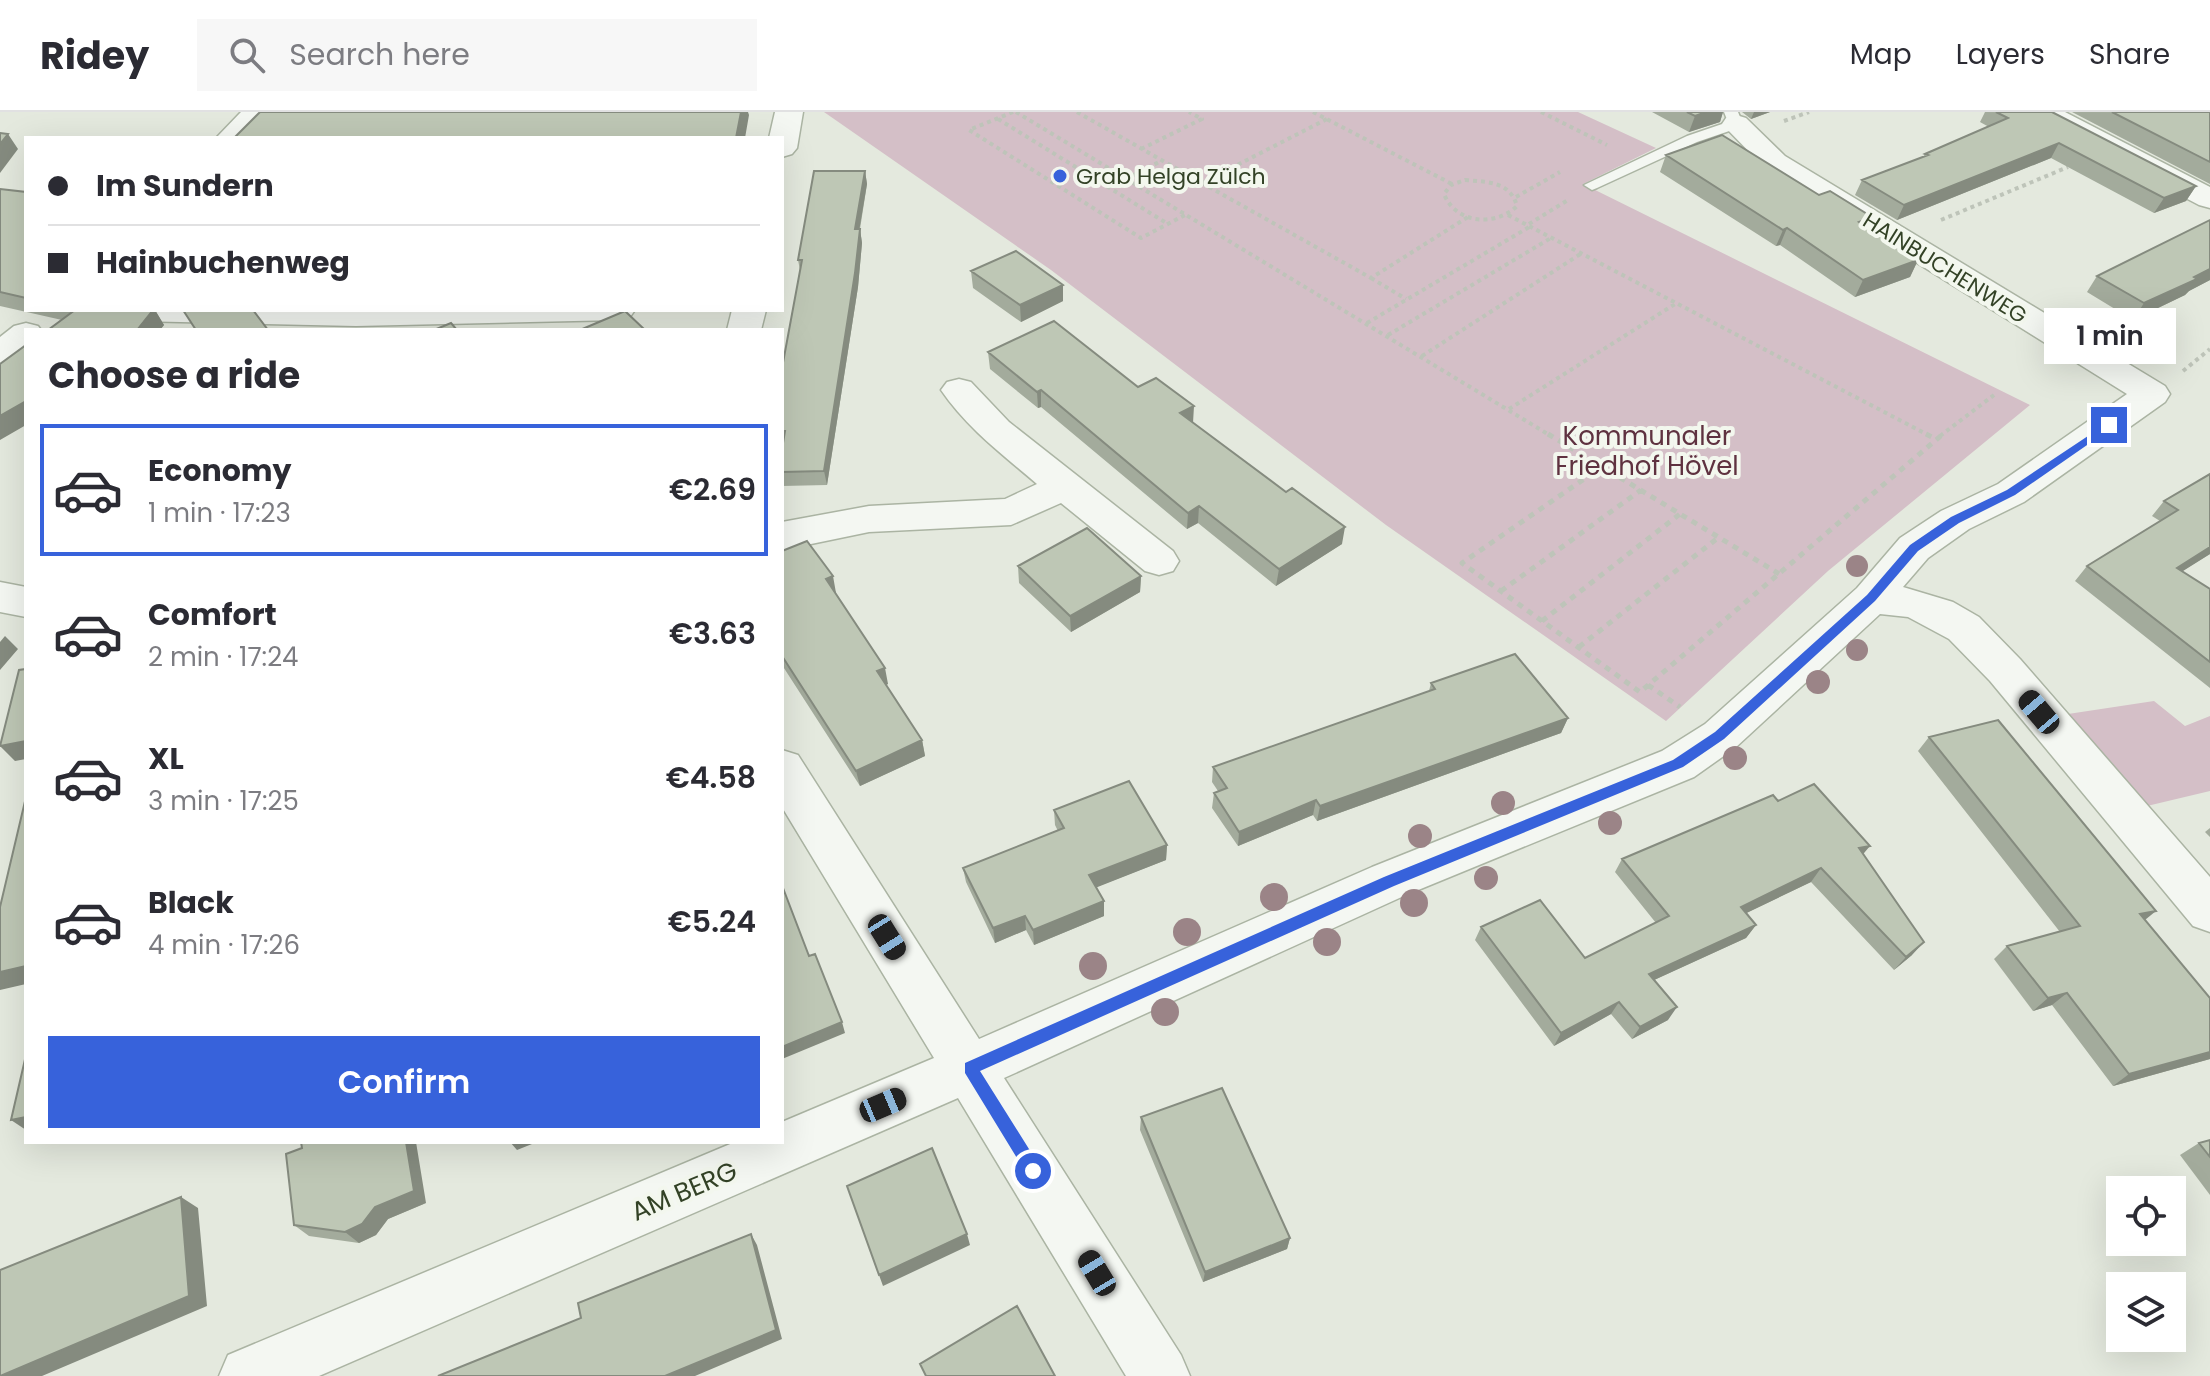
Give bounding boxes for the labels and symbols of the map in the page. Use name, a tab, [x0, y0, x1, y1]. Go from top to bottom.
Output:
place label: Grab Helga Zülch	[1076, 161, 1266, 192]
marker: Grab Helga Zülch	[1051, 167, 1069, 185]
street label: HAINBUCHENWEG	[1857, 205, 2033, 331]
callout: 1 min	[2043, 309, 2175, 365]
route end	[2091, 407, 2127, 443]
park label: Kommunaler Friedhof Hövel	[1555, 418, 1739, 484]
car	[2014, 686, 2064, 738]
car	[864, 910, 910, 964]
car	[856, 1085, 910, 1125]
street label: AM BERG	[625, 1153, 743, 1229]
route start	[1015, 1153, 1051, 1189]
car	[1074, 1246, 1120, 1300]

